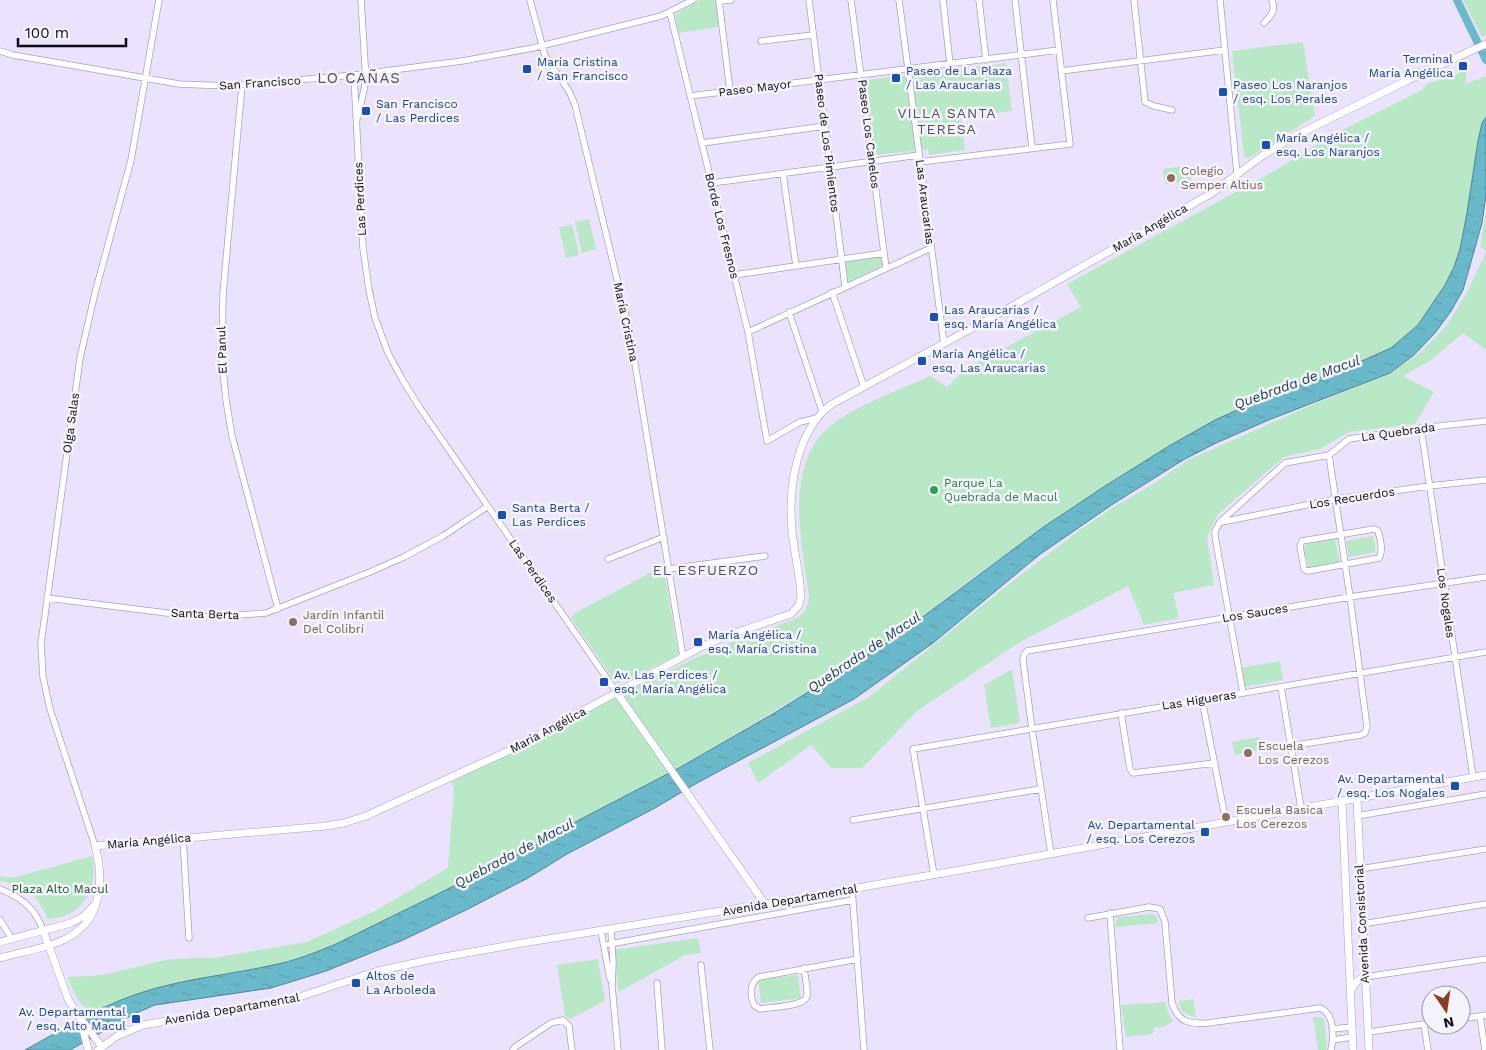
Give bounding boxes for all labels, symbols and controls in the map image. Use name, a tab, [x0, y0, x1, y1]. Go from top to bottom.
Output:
scale bar	[18, 15, 125, 47]
text: 100 m	[25, 24, 69, 42]
place label: Terminal María Angélica	[1369, 52, 1453, 80]
place label: María Cristina / San Francisco	[537, 55, 628, 83]
marker: Terminal María Angélica	[1457, 60, 1469, 72]
marker: María Cristina / San Francisco	[521, 63, 533, 75]
place label: Paseo de La Plaza / Las Araucarias	[906, 64, 1012, 92]
district label: LO CAÑAS	[317, 69, 401, 87]
marker: Paseo de La Plaza / Las Araucarias	[890, 72, 902, 84]
street label: San Francisco	[219, 73, 301, 93]
street label: Paseo de Los Pimientos	[812, 73, 842, 213]
street label: Paseo Mayor	[718, 77, 792, 99]
place label: Paseo Los Naranjos / esq. Los Perales	[1233, 78, 1347, 106]
street label: Paseo Los Canelos	[855, 79, 883, 189]
marker: Paseo Los Naranjos / esq. Los Perales	[1217, 86, 1229, 98]
place label: San Francisco / Las Perdices	[376, 97, 459, 125]
marker: San Francisco / Las Perdices	[360, 105, 372, 117]
district label: VILLA SANTA TERESA	[897, 105, 997, 137]
place label: María Angélica / esq. Los Naranjos	[1276, 131, 1380, 159]
marker: María Angélica / esq. Los Naranjos	[1260, 139, 1272, 151]
street label: Las Araucarias	[913, 159, 937, 245]
street label: Las Perdices	[351, 162, 369, 236]
place label: Colegio Semper Altius	[1181, 164, 1263, 192]
street label: Borde Los Fresnos	[702, 172, 742, 280]
marker: Colegio Semper Altius	[1165, 172, 1177, 184]
street label: María Angélica	[1110, 201, 1190, 255]
street label: María Cristina	[611, 281, 641, 363]
place label: Las Araucarias / esq. María Angélica	[944, 303, 1056, 331]
marker: Las Araucarias / esq. María Angélica	[928, 311, 940, 323]
street label: El Panul	[214, 326, 230, 374]
place label: María Angélica / esq. Las Araucarias	[932, 347, 1046, 375]
water label: Quebrada de Macul	[1232, 352, 1362, 412]
marker: María Angélica / esq. Las Araucarias	[916, 355, 928, 367]
street label: Olga Salas	[60, 392, 82, 454]
street label: La Quebrada	[1360, 420, 1436, 444]
place label: Parque La Quebrada de Macul	[944, 476, 1058, 504]
marker: Parque La Quebrada de Macul	[928, 484, 940, 496]
street label: Los Recuerdos	[1308, 484, 1396, 512]
place label: Santa Berta / Las Perdices	[512, 501, 590, 529]
marker: Santa Berta / Las Perdices	[496, 509, 508, 521]
street label: Las Perdices	[506, 537, 560, 605]
district label: EL ESFUERZO	[653, 562, 759, 578]
street label: Los Nogales	[1434, 567, 1458, 639]
street label: Los Sauces	[1221, 601, 1289, 625]
street label: Santa Berta	[171, 606, 240, 622]
place label: Jardín Infantil Del Colibrí	[303, 608, 385, 636]
water label: Quebrada de Macul	[804, 608, 924, 696]
marker: Jardín Infantil Del Colibrí	[287, 616, 299, 628]
place label: María Angélica / esq. María Cristina	[708, 628, 817, 656]
marker: María Angélica / esq. María Cristina	[692, 636, 704, 648]
place label: Av. Las Perdices / esq. María Angélica	[614, 668, 726, 696]
marker: Av. Las Perdices / esq. María Angélica	[598, 676, 610, 688]
street label: Las Higueras	[1161, 687, 1237, 713]
street label: María Angélica	[508, 704, 589, 756]
place label: Escuela Los Cerezos	[1258, 739, 1329, 767]
marker: Escuela Los Cerezos	[1242, 747, 1254, 759]
place label: Av. Departamental / esq. Los Nogales	[1337, 772, 1445, 800]
marker: Av. Departamental / esq. Los Nogales	[1449, 780, 1461, 792]
place label: Escuela Basica Los Cerezos	[1236, 803, 1323, 831]
marker: Escuela Basica Los Cerezos	[1220, 811, 1232, 823]
water label: Quebrada de Macul	[452, 815, 576, 891]
place label: Av. Departamental / esq. Los Cerezos	[1086, 818, 1195, 846]
marker: Av. Departamental / esq. Los Cerezos	[1199, 826, 1211, 838]
street label: María Angélica	[106, 830, 192, 852]
street label: Avenida Consistorial	[1352, 864, 1372, 984]
street label: Avenida Departamental	[721, 881, 859, 919]
park label: Plaza Alto Macul	[12, 882, 109, 896]
place label: Altos de La Arboleda	[366, 969, 436, 997]
marker: Altos de La Arboleda	[350, 977, 362, 989]
north arrow	[1421, 985, 1471, 1035]
street label: Avenida Departamental	[163, 990, 301, 1028]
place label: Av. Departamental / esq. Alto Macul	[18, 1005, 126, 1033]
marker: Av. Departamental / esq. Alto Macul	[130, 1013, 142, 1025]
text: N	[1442, 1014, 1456, 1032]

